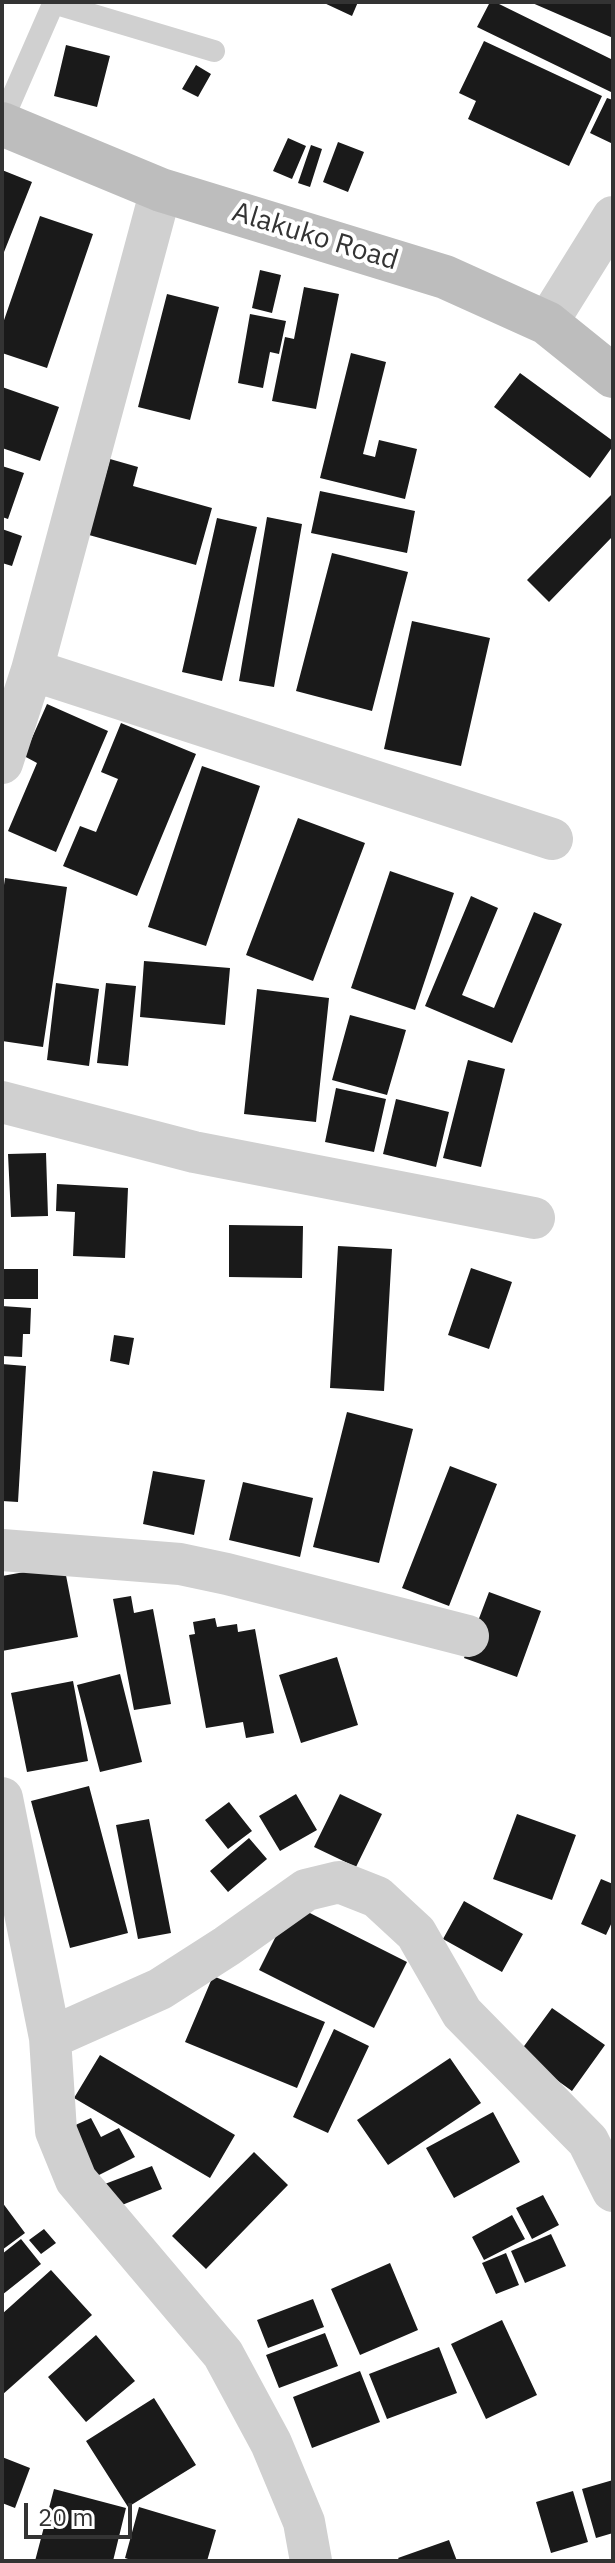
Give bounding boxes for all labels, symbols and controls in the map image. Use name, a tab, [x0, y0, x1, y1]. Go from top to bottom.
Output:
street label: Alakuko Road	[228, 196, 402, 278]
scale bar	[28, 2487, 136, 2537]
text: 20 m	[38, 2501, 93, 2533]

